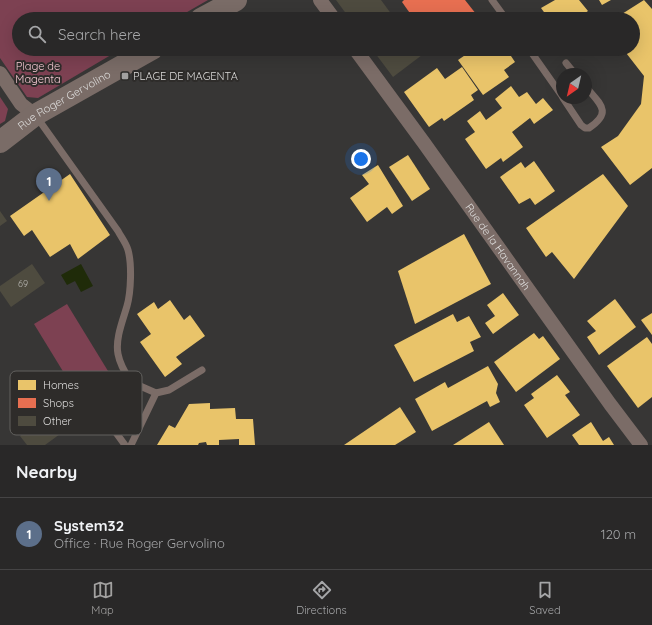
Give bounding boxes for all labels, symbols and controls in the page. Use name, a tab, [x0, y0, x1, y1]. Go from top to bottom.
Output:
search box	[12, 12, 640, 56]
icon: search	[26, 23, 48, 45]
text: Search here	[58, 25, 141, 44]
park label: Plage de Magenta	[15, 59, 61, 86]
street label: Rue Roger Gervolino	[15, 67, 113, 133]
north arrow	[556, 68, 592, 104]
place label: PLAGE DE MAGENTA	[133, 69, 238, 83]
marker: PLAGE DE MAGENTA	[120, 71, 130, 81]
your location	[351, 149, 371, 169]
pin: 1	[36, 168, 62, 201]
street label: Rue de la Havannah	[462, 201, 534, 293]
house number: 69	[18, 278, 28, 289]
legend	[10, 371, 142, 435]
text: Homes	[43, 378, 79, 392]
text: Shops	[43, 396, 74, 410]
text: Other	[43, 414, 73, 428]
text: Nearby	[16, 461, 77, 482]
text: System32	[54, 516, 124, 535]
text: 1	[26, 526, 32, 542]
text: 120 m	[601, 526, 636, 542]
text: Office · Rue Roger Gervolino	[54, 535, 225, 551]
tab: Map	[91, 579, 114, 617]
tab: Directions	[296, 579, 347, 617]
tab: Saved	[529, 579, 561, 617]

